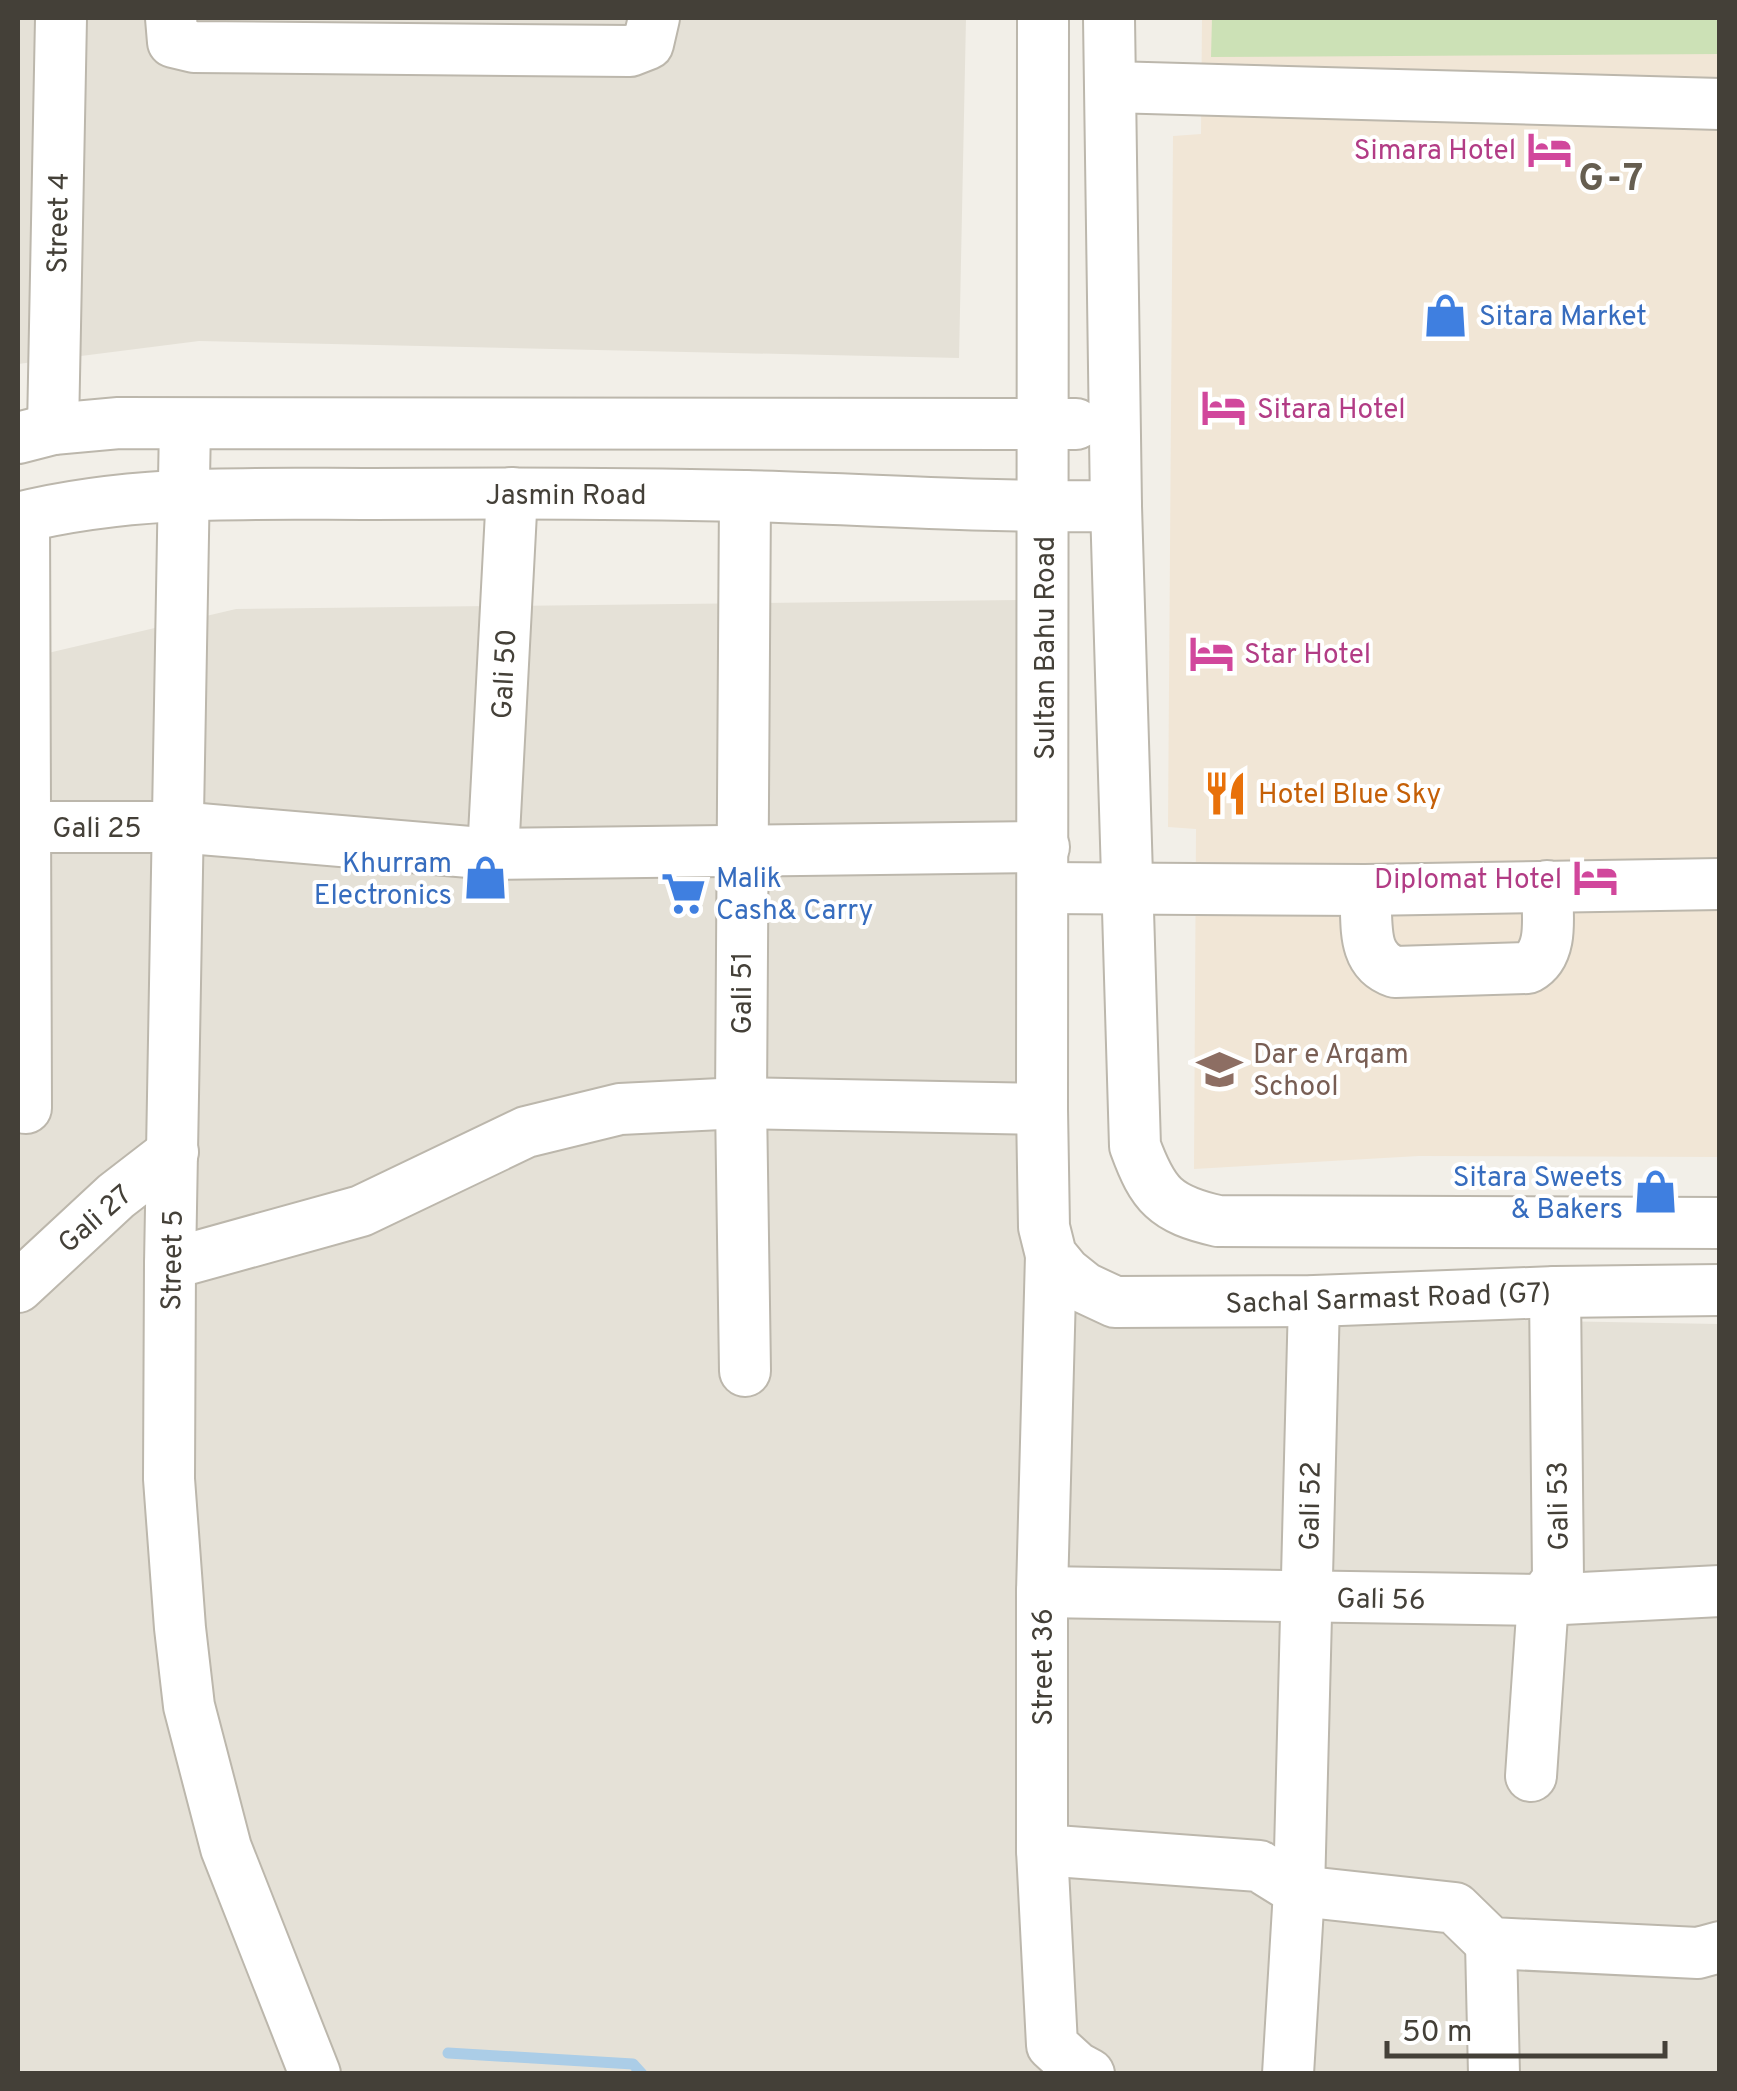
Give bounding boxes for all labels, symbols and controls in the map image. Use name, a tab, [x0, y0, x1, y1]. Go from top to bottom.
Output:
hotel icon: Simara Hotel	[1525, 125, 1573, 173]
place label: Simara Hotel	[1354, 134, 1516, 170]
district label: G-7	[1578, 156, 1646, 205]
street label: Street 4	[41, 172, 79, 274]
shop icon: Sitara Market	[1422, 291, 1470, 339]
place label: Sitara Market	[1479, 300, 1647, 336]
hotel icon: Sitara Hotel	[1200, 384, 1248, 432]
place label: Sitara Hotel	[1257, 393, 1406, 429]
street label: Jasmin Road	[485, 479, 647, 515]
street label: Sultan Bahu Road	[1029, 536, 1065, 760]
street label: Gali 50	[486, 628, 526, 720]
hotel icon: Star Hotel	[1187, 629, 1235, 677]
place label: Star Hotel	[1244, 638, 1371, 674]
restaurant icon: Hotel Blue Sky	[1201, 769, 1249, 817]
place label: Hotel Blue Sky	[1258, 778, 1441, 814]
street label: Gali 25	[52, 812, 142, 848]
place label: Khurram Electronics	[314, 847, 452, 915]
shop icon: Khurram Electronics	[461, 854, 509, 902]
hotel icon: Diplomat Hotel	[1571, 854, 1619, 902]
place label: Malik Cash& Carry	[716, 862, 873, 930]
place label: Diplomat Hotel	[1374, 863, 1562, 899]
supermarket icon: Malik Cash& Carry	[659, 869, 707, 917]
street label: Gali 51	[726, 952, 762, 1034]
place label: Dar e Arqam School	[1253, 1038, 1409, 1106]
school or university icon: Dar e Arqam School	[1196, 1045, 1244, 1093]
place label: Sitara Sweets & Bakers	[1453, 1161, 1623, 1229]
shop icon: Sitara Sweets & Bakers	[1632, 1168, 1680, 1216]
street label: Gali 27	[52, 1178, 140, 1262]
street label: Street 5	[155, 1209, 193, 1311]
street label: Sachal Sarmast Road (G7)	[1225, 1276, 1551, 1324]
street label: Gali 52	[1293, 1461, 1331, 1551]
street label: Gali 53	[1541, 1461, 1579, 1551]
street label: Gali 56	[1336, 1582, 1426, 1620]
street label: Street 36	[1027, 1608, 1063, 1726]
scale bar	[1387, 1996, 1664, 2058]
text: 50 m	[1402, 2015, 1472, 2052]

